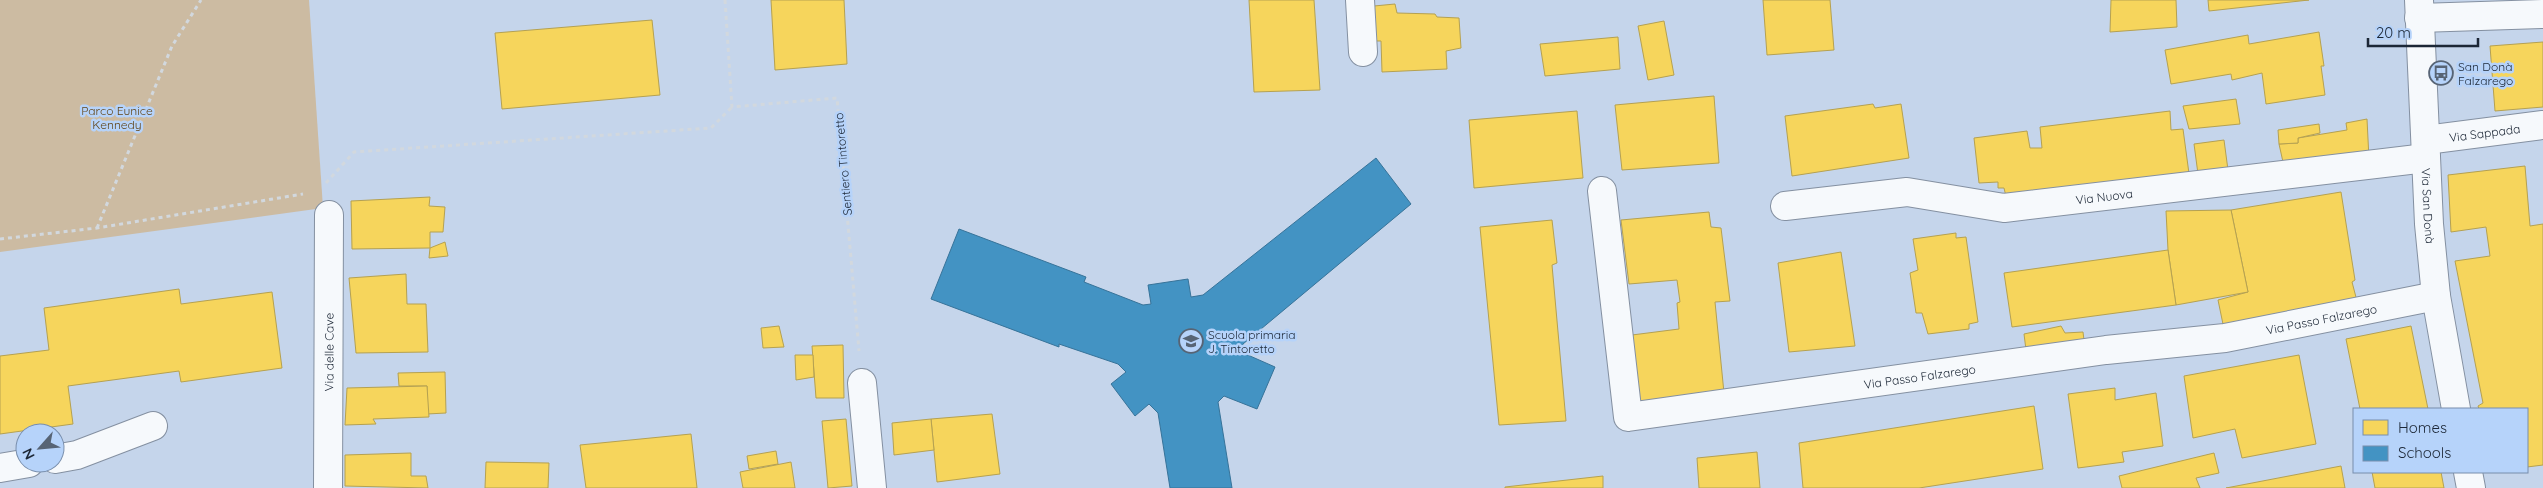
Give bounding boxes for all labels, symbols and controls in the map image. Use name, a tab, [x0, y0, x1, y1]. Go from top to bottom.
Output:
scale bar	[2368, 15, 2478, 47]
text: 20 m	[2376, 23, 2411, 42]
place label: San Donà Falzarego	[2458, 59, 2513, 88]
bus stop icon: San Donà Falzarego	[2428, 60, 2454, 86]
park label: Parco Eunice Kennedy	[81, 103, 153, 132]
street label: Sentiero Tintoretto	[831, 112, 855, 216]
street label: Via Sappada	[2448, 121, 2521, 144]
street label: Via San Donà	[2419, 168, 2438, 244]
street label: Via Nuova	[2075, 185, 2134, 207]
street label: Via Passo Falzarego	[2265, 300, 2378, 337]
street label: Via delle Cave	[321, 312, 336, 391]
place label: Scuola primaria J. Tintoretto	[1208, 327, 1295, 356]
school or university icon: Scuola primaria J. Tintoretto	[1178, 328, 1204, 354]
street label: Via Passo Falzarego	[1863, 361, 1976, 391]
legend	[2353, 408, 2528, 473]
text: Homes	[2398, 418, 2447, 437]
north arrow	[15, 423, 65, 473]
text: Schools	[2398, 443, 2451, 462]
text: N	[18, 445, 39, 463]

